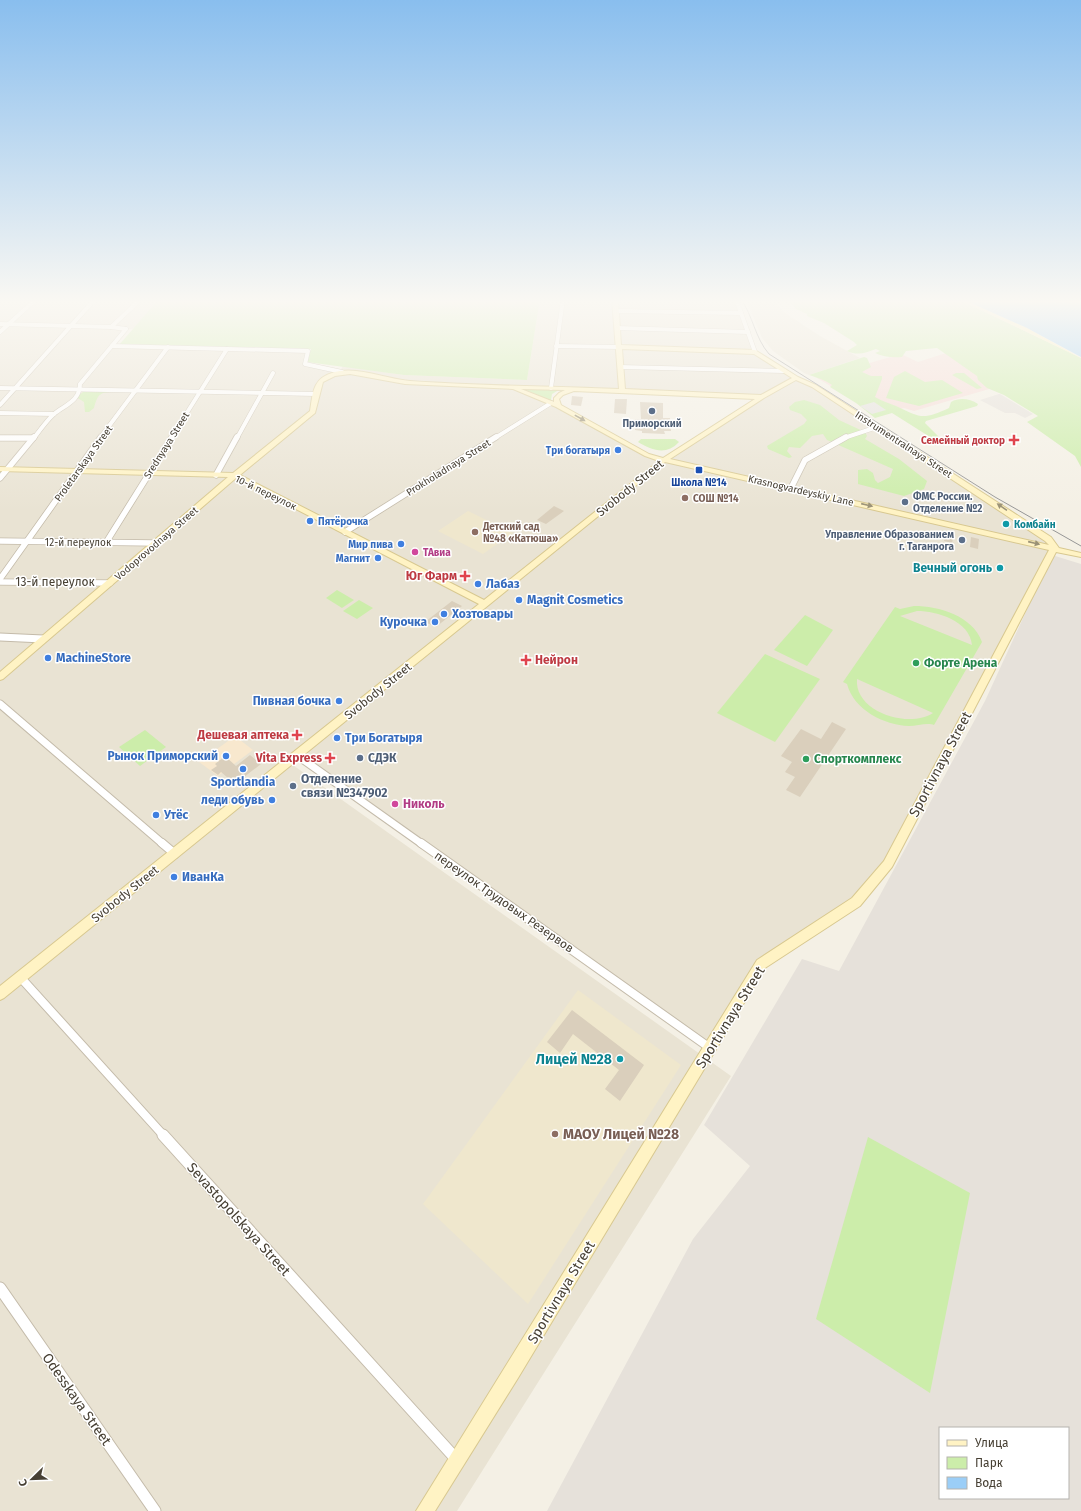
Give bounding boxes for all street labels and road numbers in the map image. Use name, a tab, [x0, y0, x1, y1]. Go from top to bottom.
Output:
street label: Instrumentralnaya Street	[853, 409, 955, 481]
street label: Srednyaya Street	[142, 410, 192, 481]
street label: Proletarskaya Street	[52, 423, 116, 504]
street label: Prokholadnaya Street	[404, 437, 493, 499]
street label: Svobody Street	[594, 456, 667, 519]
street label: 10-й переулок	[233, 473, 299, 513]
street label: Krasnogvardeyskiy Lane	[747, 473, 855, 509]
street label: Vodoprovodnaya Street	[113, 504, 201, 583]
street label: 12-й переулок	[45, 537, 112, 549]
street label: 13-й переулок	[15, 575, 96, 589]
street label: Svobody Street	[342, 659, 415, 722]
street label: Sportivnaya Street	[905, 708, 976, 820]
street label: переулок Трудовых Резервов	[432, 848, 576, 956]
street label: Svobody Street	[89, 862, 162, 925]
street label: Sportivnaya Street	[692, 962, 769, 1071]
street label: Sevastopolskaya Street	[183, 1159, 295, 1280]
street label: Sportivnaya Street	[524, 1237, 599, 1347]
street label: Odesskaya Street	[38, 1350, 115, 1450]

